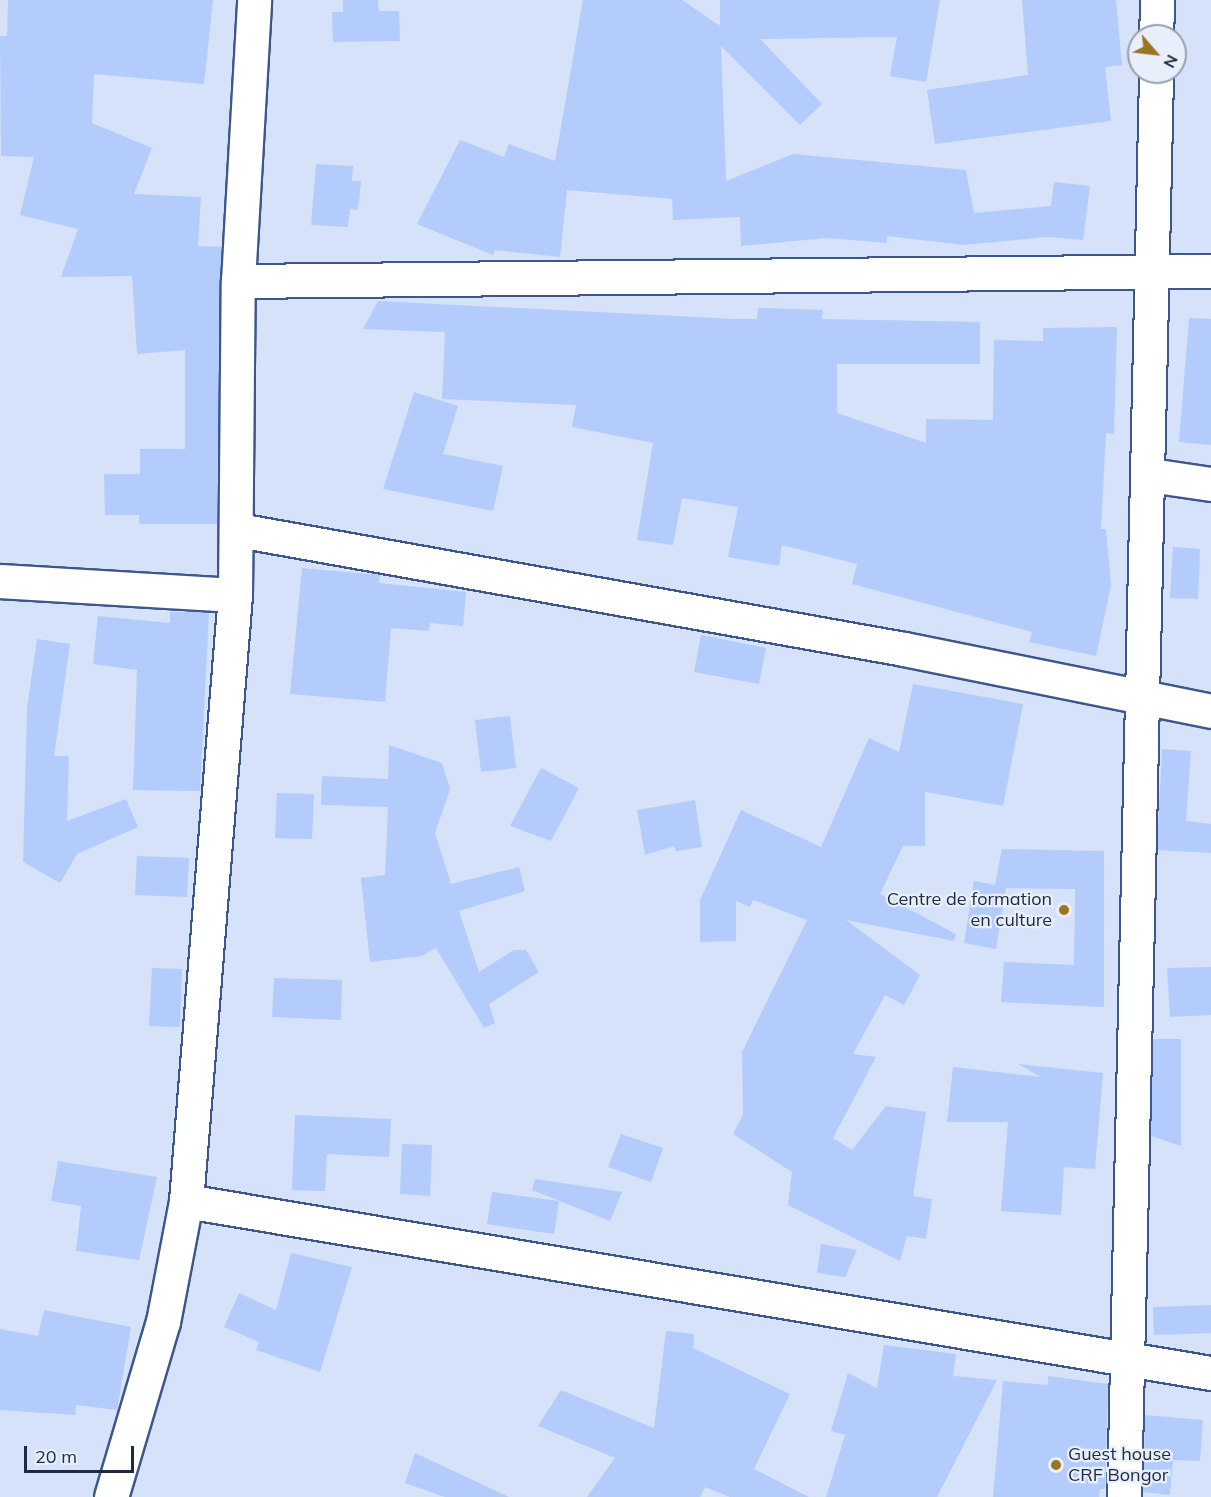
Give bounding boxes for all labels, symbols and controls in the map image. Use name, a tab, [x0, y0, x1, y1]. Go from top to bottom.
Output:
north arrow	[1127, 24, 1187, 84]
text: N	[1159, 51, 1183, 72]
place label: Centre de formation en culture	[887, 889, 1052, 932]
marker: Centre de formation en culture	[1057, 903, 1071, 917]
scale bar	[27, 1434, 136, 1472]
place label: Guest house CRF Bongor	[1068, 1444, 1171, 1486]
text: 20 m	[35, 1445, 77, 1468]
marker: Guest house CRF Bongor	[1049, 1458, 1063, 1472]

